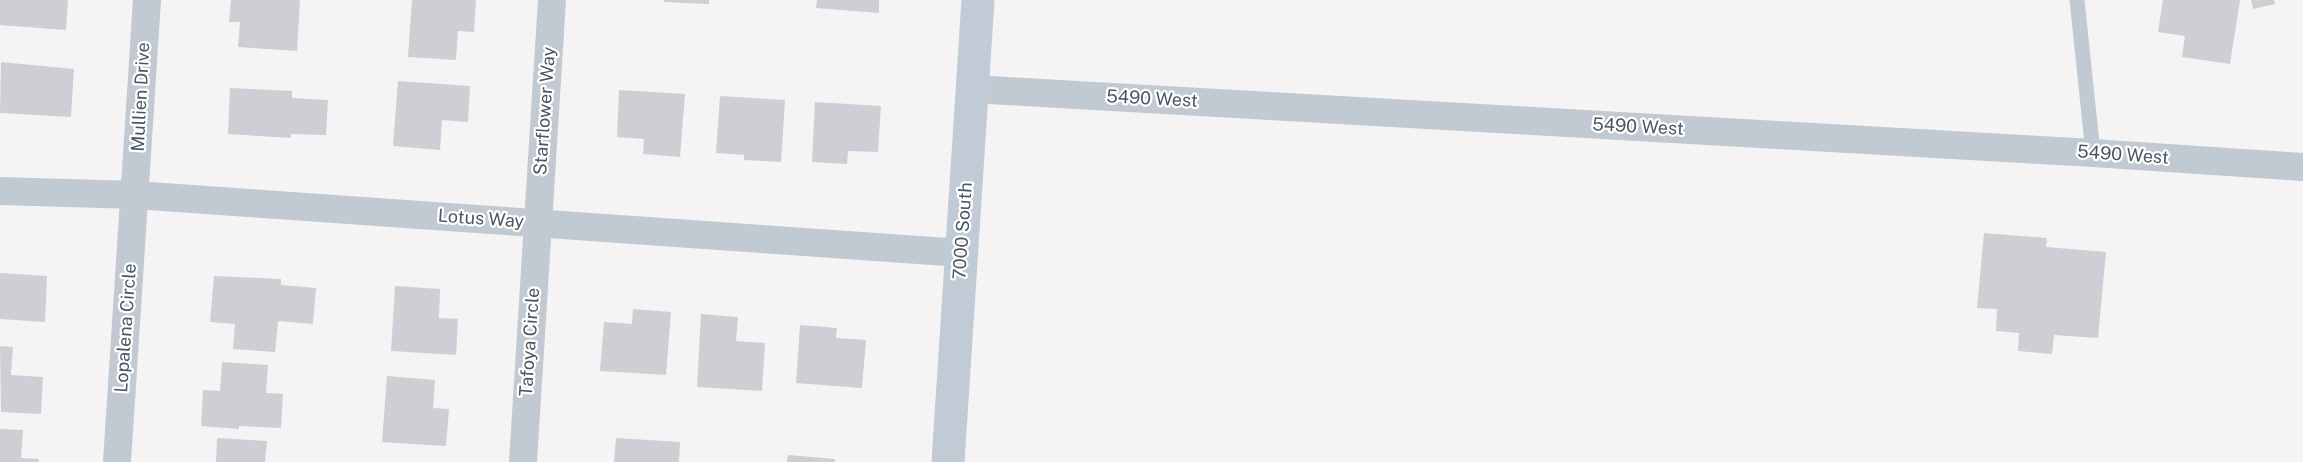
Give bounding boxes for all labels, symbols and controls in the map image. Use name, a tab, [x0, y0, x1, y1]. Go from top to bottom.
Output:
street label: Mullien Drive	[127, 42, 155, 152]
street label: Starflower Way	[530, 46, 560, 176]
street label: 5490 West	[1106, 86, 1198, 112]
street label: 5490 West	[1592, 114, 1684, 140]
street label: 5490 West	[2076, 141, 2170, 169]
street label: 7000 South	[949, 182, 977, 280]
street label: Lotus Way	[437, 205, 525, 233]
street label: Lopalena Circle	[111, 263, 141, 393]
street label: Tafoya Circle	[515, 287, 545, 397]

